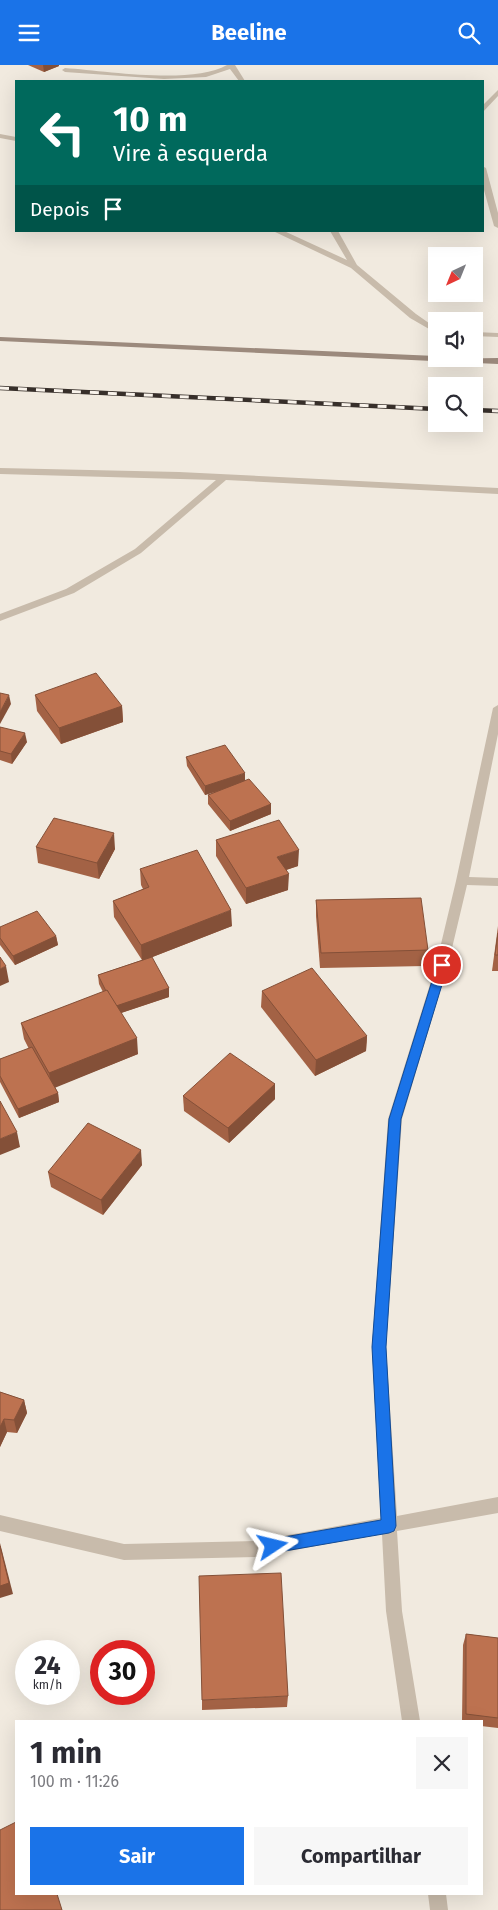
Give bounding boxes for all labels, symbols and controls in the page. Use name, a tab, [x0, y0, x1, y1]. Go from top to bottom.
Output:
icon: menu	[15, 19, 43, 47]
text: Beeline	[211, 19, 287, 46]
icon: search	[455, 19, 483, 47]
text: 10 m	[113, 98, 188, 140]
icon: left	[30, 100, 95, 165]
text: Vire à esquerda	[113, 140, 268, 167]
icon: arrive	[99, 195, 127, 223]
text: Depois	[30, 198, 89, 221]
north arrow	[428, 247, 482, 303]
map controls	[428, 247, 483, 432]
button: sound	[428, 312, 483, 367]
button: search	[428, 377, 483, 432]
pin	[421, 944, 463, 986]
icon: arrive	[428, 951, 456, 979]
position arrow	[246, 1519, 298, 1571]
speed limit sign: 30	[90, 1640, 155, 1705]
text: 24	[34, 1651, 61, 1681]
text: km/h	[33, 1678, 62, 1692]
text: 1 min	[30, 1735, 102, 1771]
button: close	[416, 1737, 468, 1789]
text: 100 m · 11:26	[30, 1772, 119, 1791]
button: Sair	[30, 1827, 244, 1885]
button: Compartilhar	[254, 1827, 468, 1885]

